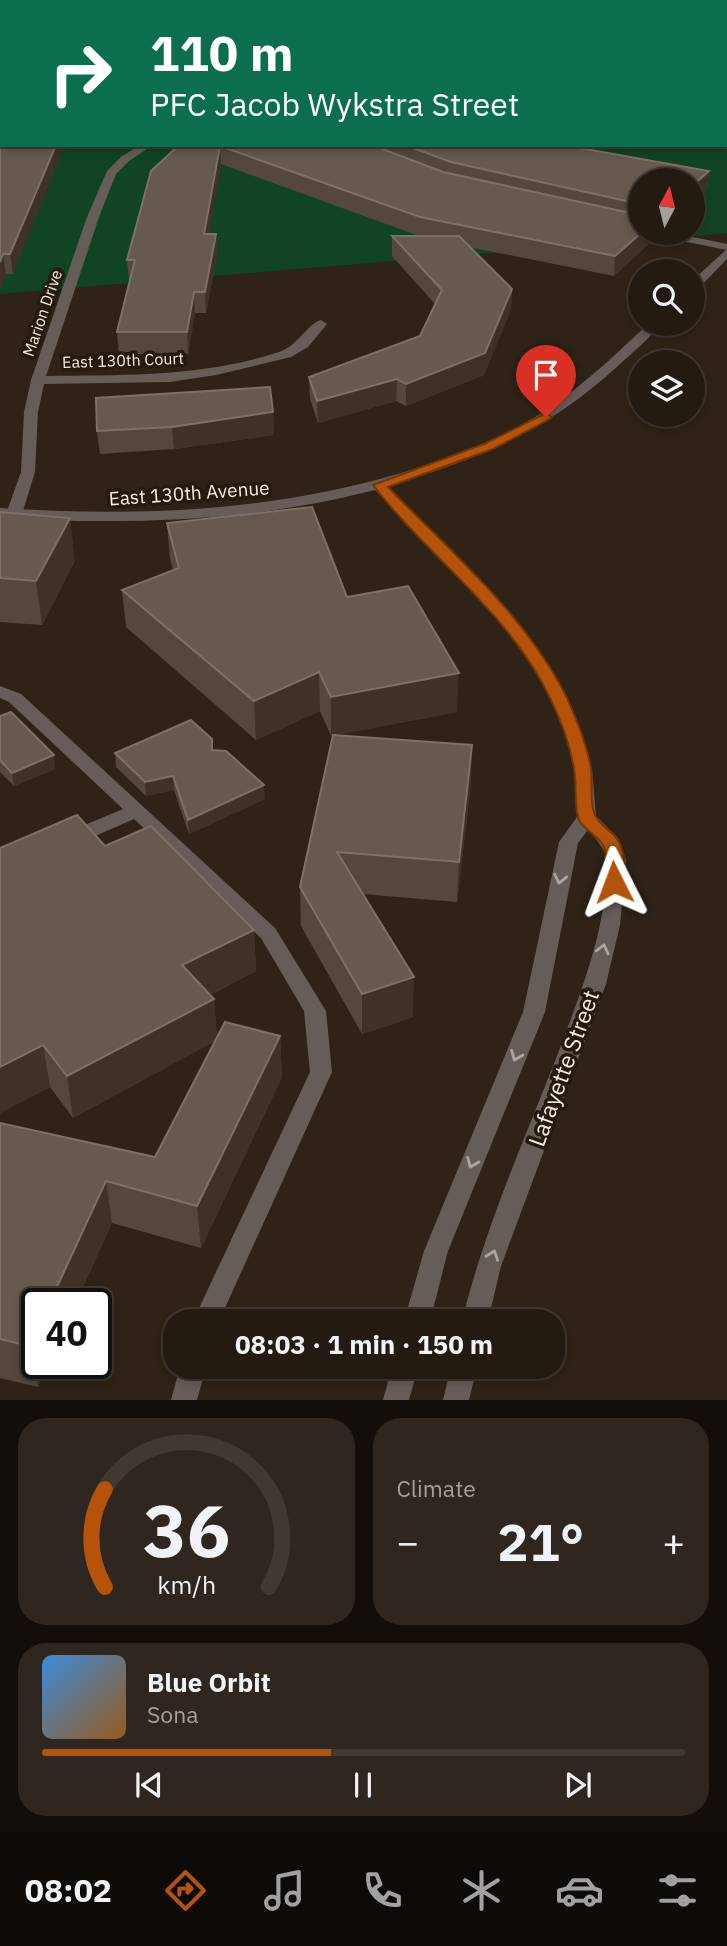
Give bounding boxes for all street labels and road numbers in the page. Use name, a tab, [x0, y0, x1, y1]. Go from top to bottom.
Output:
street label: Marion Drive	[18, 267, 66, 359]
street label: East 130th Court	[62, 348, 184, 372]
street label: East 130th Avenue	[108, 475, 270, 511]
street label: Lafayette Street	[521, 986, 605, 1150]

